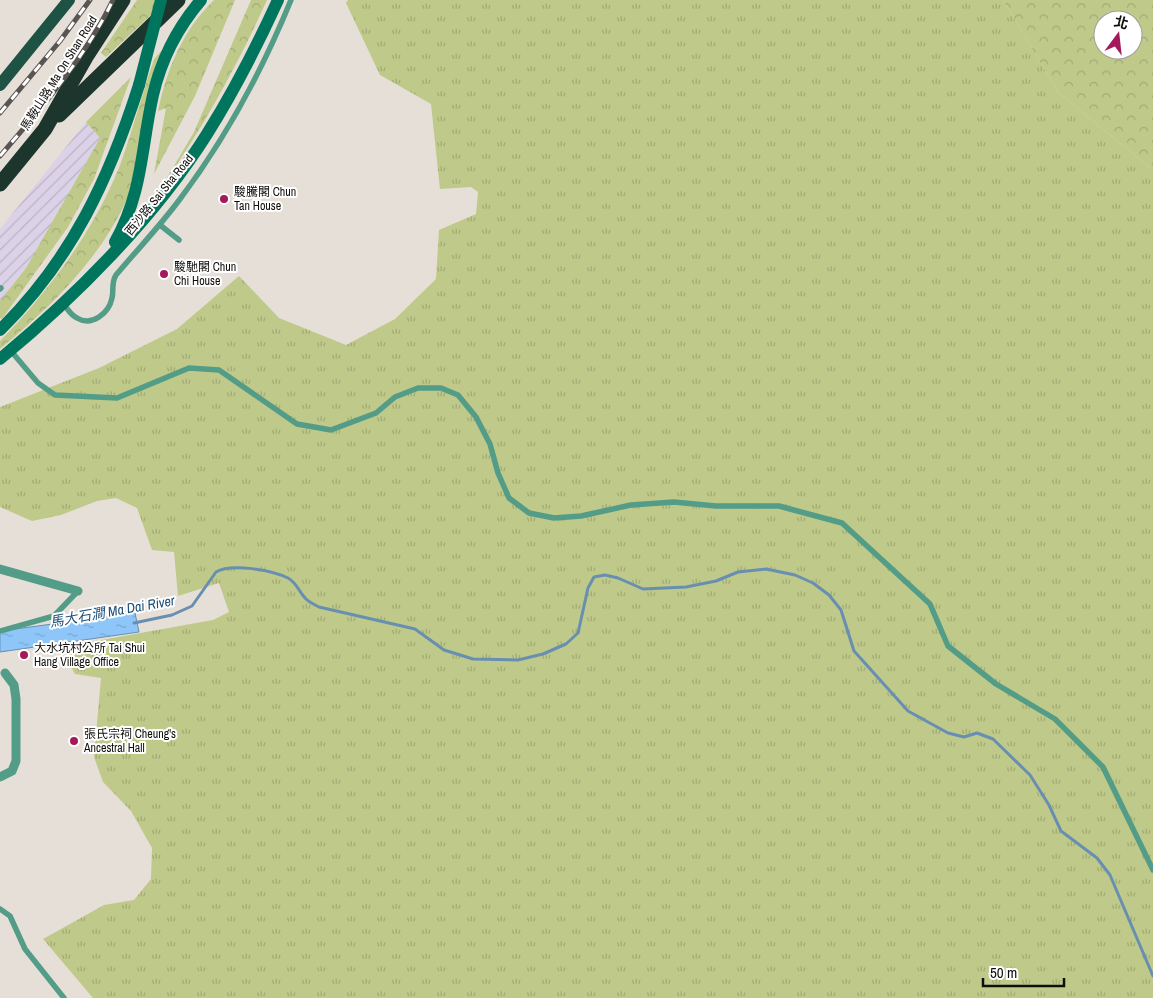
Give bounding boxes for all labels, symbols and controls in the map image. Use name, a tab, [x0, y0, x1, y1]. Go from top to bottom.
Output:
north arrow	[1093, 10, 1143, 60]
text: 北	[1112, 12, 1130, 33]
street label: 馬鞍山路 Ma On Shan Road	[17, 13, 101, 133]
street label: 西沙路 Sai Sha Road	[121, 151, 197, 239]
place label: 駿騰閣 Chun Tan House	[234, 184, 296, 214]
marker: 駿騰閣 Chun Tan House	[218, 193, 230, 205]
place label: 駿馳閣 Chun Chi House	[174, 259, 236, 289]
marker: 駿馳閣 Chun Chi House	[158, 268, 170, 280]
water label: 馬大石澗 Ma Dai River	[48, 591, 177, 631]
place label: 大水坑村公所 Tai Shui Hang Village Office	[34, 640, 145, 670]
marker: 大水坑村公所 Tai Shui Hang Village Office	[18, 649, 30, 661]
place label: 張氏宗祠 Cheung's Ancestral Hall	[83, 726, 176, 756]
marker: 張氏宗祠 Cheung's Ancestral Hall	[68, 735, 80, 747]
scale bar	[983, 956, 1064, 988]
text: 50 m	[990, 962, 1017, 983]

